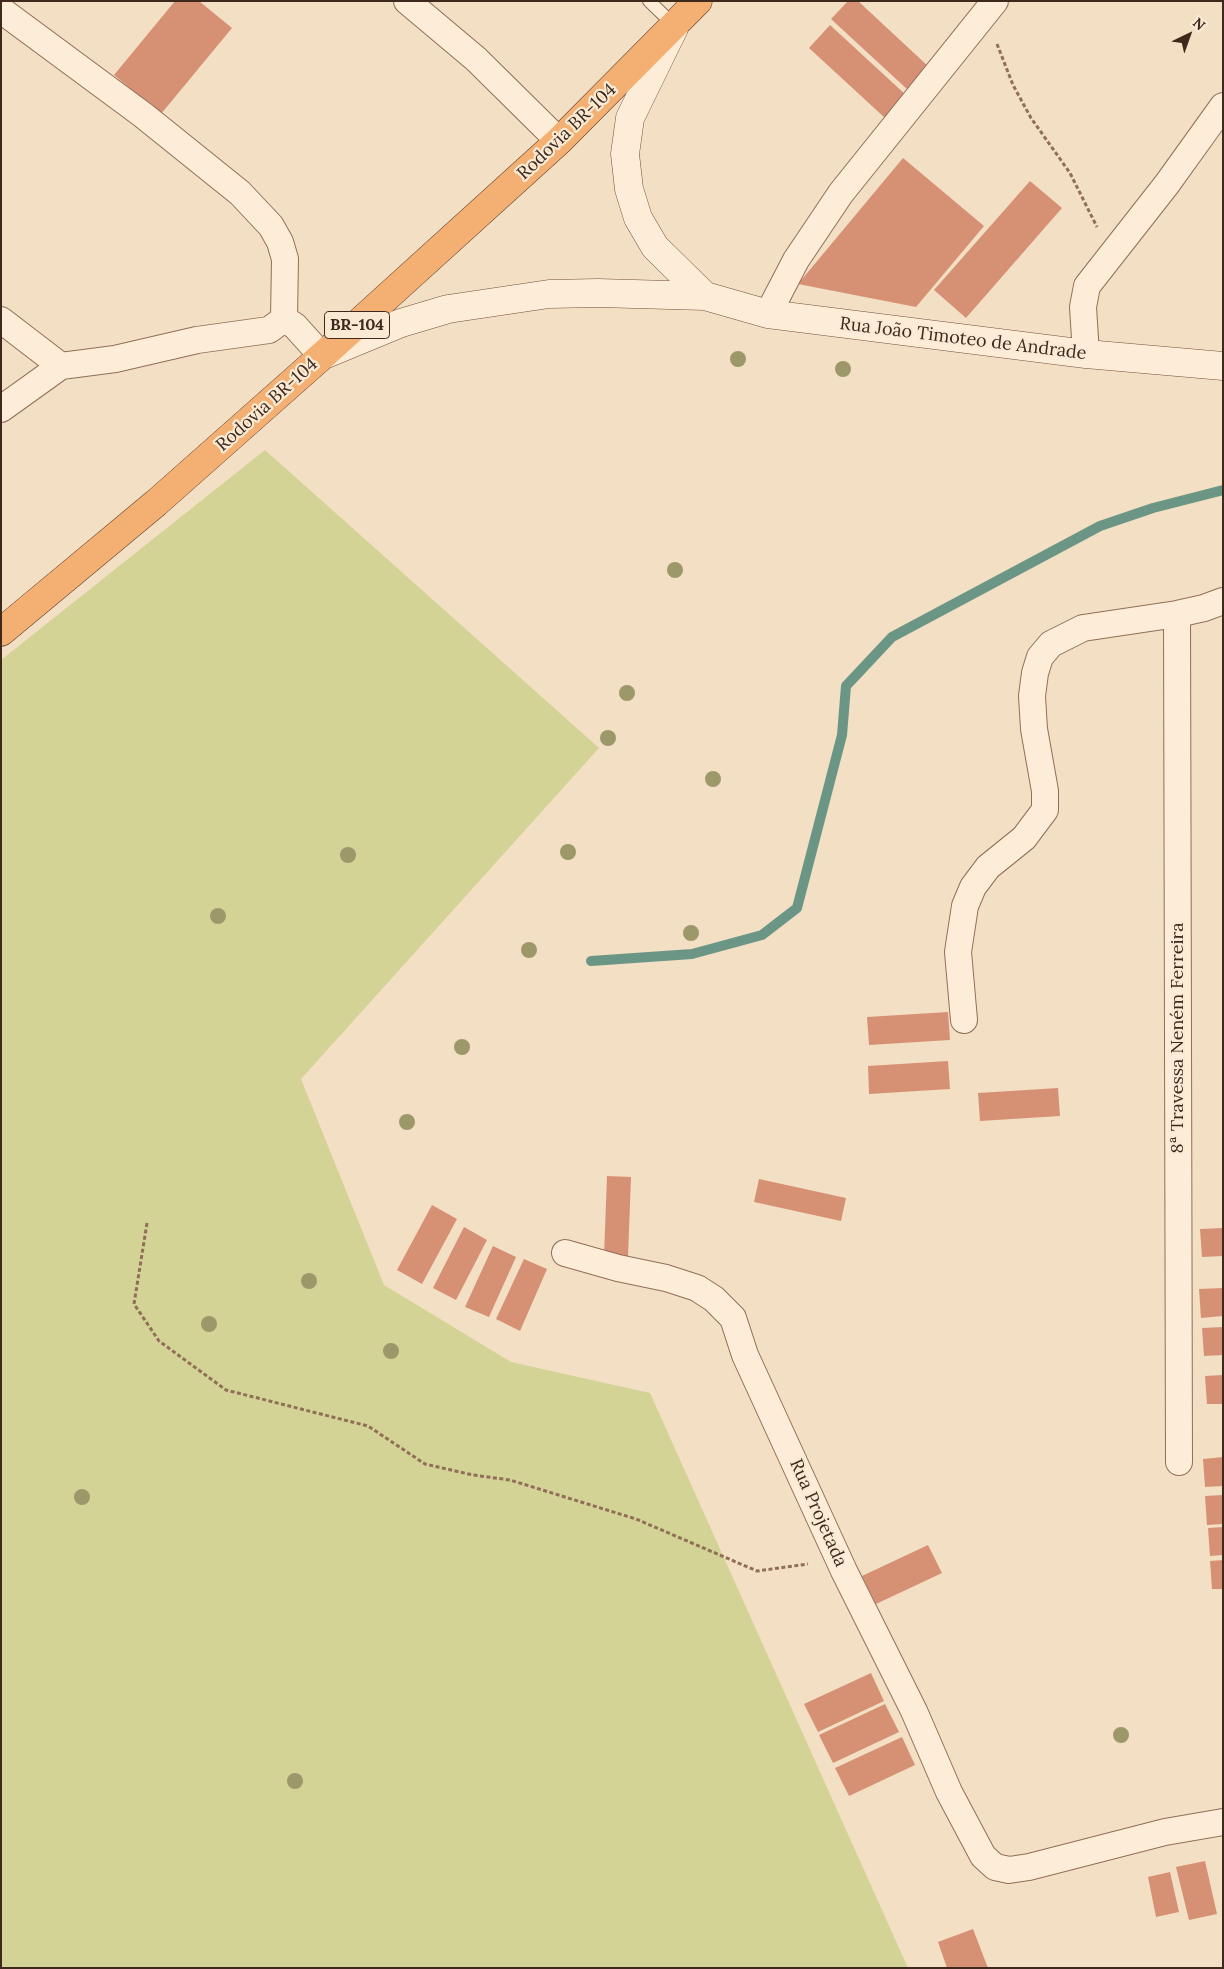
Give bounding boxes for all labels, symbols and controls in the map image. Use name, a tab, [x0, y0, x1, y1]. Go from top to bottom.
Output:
north arrow	[1164, 10, 1214, 60]
text: N	[1189, 14, 1209, 34]
street label: Rodovia BR-104	[513, 79, 621, 185]
road number: BR-104	[324, 312, 390, 338]
street label: Rua João Timoteo de Andrade	[838, 313, 1088, 365]
street label: Rodovia BR-104	[212, 354, 322, 456]
street label: 8ª Travessa Neném Ferreira	[1167, 922, 1189, 1154]
street label: Rua Projetada	[785, 1456, 851, 1570]

